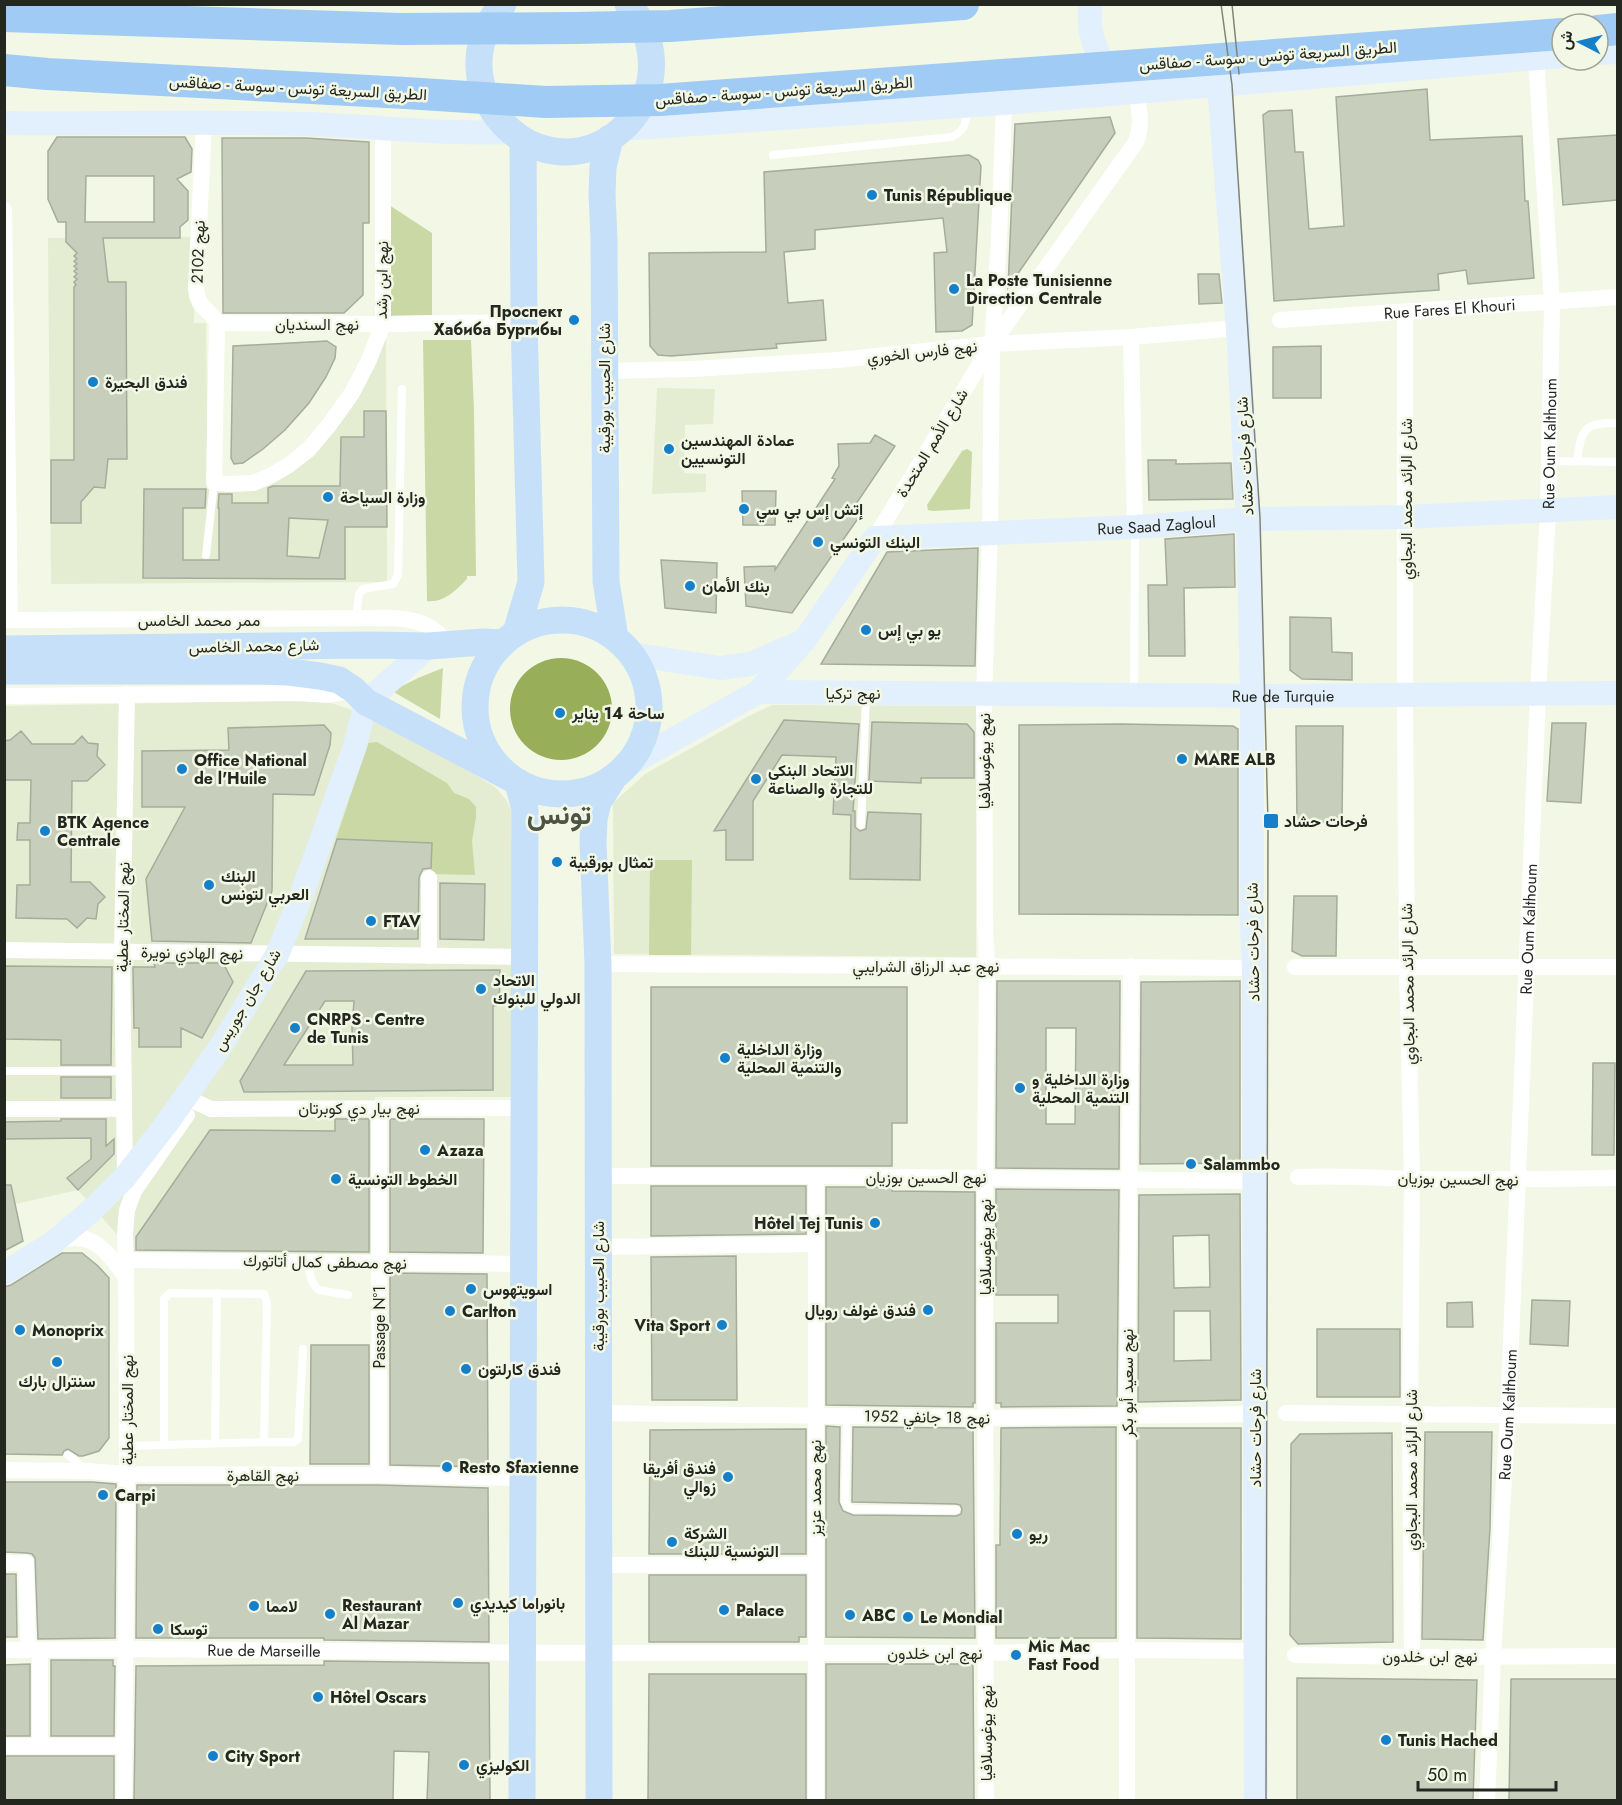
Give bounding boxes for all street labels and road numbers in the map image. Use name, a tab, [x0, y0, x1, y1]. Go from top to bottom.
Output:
street label: الطريق السريعة تونس - سوسة - صفاقس	[1138, 36, 1398, 76]
street label: الطريق السريعة تونس - سوسة - صفاقس	[168, 70, 428, 106]
street label: الطريق السريعة تونس - سوسة - صفاقس	[654, 71, 914, 111]
street label: نهج 2102	[185, 220, 211, 284]
street label: نهج ابن رشد	[370, 241, 394, 319]
street label: Rue Fares El Khouri	[1383, 293, 1516, 324]
street label: نهج السنديان	[275, 313, 359, 336]
street label: شارع الحبيب بورقيبة	[593, 323, 616, 453]
street label: نهج فارس الخوري	[866, 335, 979, 371]
street label: Rue Oum Kalthoum	[1537, 378, 1562, 509]
street label: شارع الأمم المتحدة	[890, 384, 974, 502]
street label: شارع فرحات حشاد	[1230, 396, 1260, 516]
street label: شارع الرائد محمد البجاوي	[1395, 418, 1420, 580]
street label: Rue Saad Zagloul	[1097, 510, 1217, 540]
street label: ممر محمد الخامس	[138, 609, 260, 632]
street label: شارع محمد الخامس	[188, 633, 320, 659]
street label: نهج تركيا	[825, 682, 881, 705]
street label: Rue de Turquie	[1232, 684, 1334, 708]
street label: نهج يوغوسلافيا	[973, 713, 996, 809]
street label: نهج المختار عطية	[111, 862, 135, 972]
street label: Rue Oum Kalthoum	[1514, 863, 1542, 995]
street label: شارع فرحات حشاد	[1240, 882, 1266, 1002]
street label: شارع الرائد محمد البجاوي	[1395, 903, 1423, 1065]
street label: نهج الهادي نويرة	[141, 941, 243, 967]
street label: شارع جان جوريس	[207, 945, 287, 1055]
street label: نهج عبد الرزاق الشرايبي	[853, 955, 999, 980]
street label: نهج بيار دي كوبرتان	[298, 1097, 420, 1122]
street label: نهج الحسين بوزيان	[865, 1166, 987, 1189]
street label: نهج الحسين بوزيان	[1397, 1166, 1519, 1192]
street label: نهج يوغوسلافيا	[974, 1199, 997, 1295]
street label: شارع الحبيب بورقيبة	[587, 1221, 610, 1351]
street label: نهج مصطفى كمال أتاتورك	[243, 1249, 407, 1275]
street label: Passage N°1	[368, 1286, 391, 1368]
street label: نهج سعيد أبو بكر	[1116, 1329, 1139, 1438]
street label: Rue Oum Kalthoum	[1492, 1349, 1522, 1481]
street label: نهج المختار عطية	[116, 1355, 139, 1465]
street label: شارع فرحات حشاد	[1244, 1369, 1267, 1488]
street label: شارع الرائد محمد البجاوي	[1400, 1389, 1425, 1551]
street label: نهج 18 جانفي 1952	[864, 1404, 990, 1432]
street label: نهج محمد عزيز	[804, 1440, 827, 1537]
street label: نهج القاهرة	[227, 1464, 299, 1487]
street label: Rue de Marseille	[207, 1638, 321, 1662]
street label: نهج ابن خلدون	[887, 1642, 983, 1665]
street label: نهج ابن خلدون	[1382, 1645, 1478, 1668]
street label: نهج يوغوسلافيا	[975, 1685, 998, 1781]

